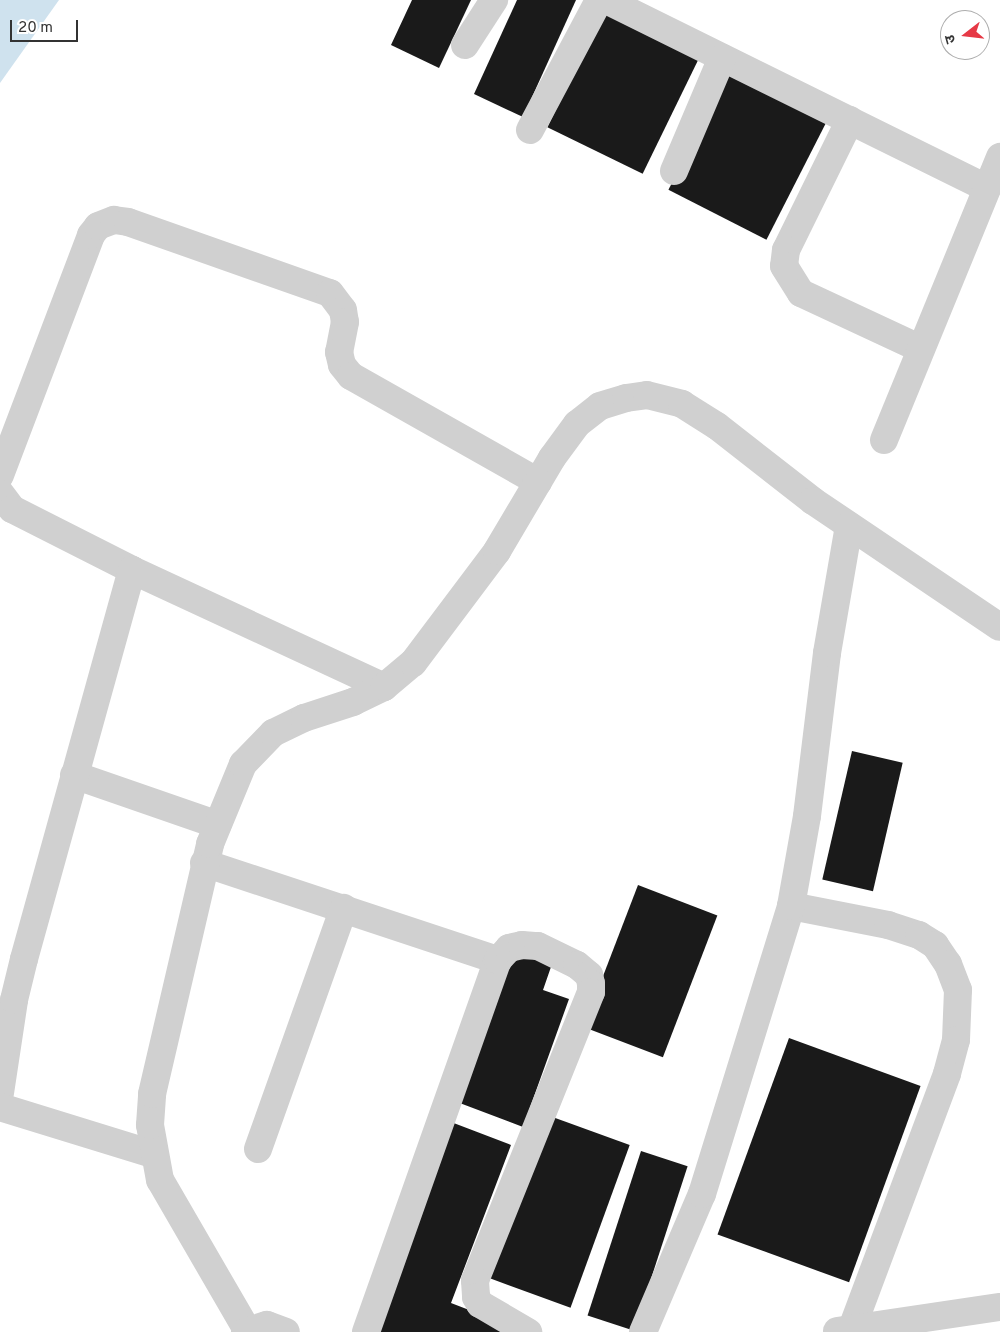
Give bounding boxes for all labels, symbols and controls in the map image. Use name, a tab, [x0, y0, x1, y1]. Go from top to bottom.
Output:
scale bar	[12, 10, 80, 42]
north arrow	[940, 10, 990, 60]
text: 20 m	[18, 19, 53, 38]
text: उ	[942, 33, 960, 45]

